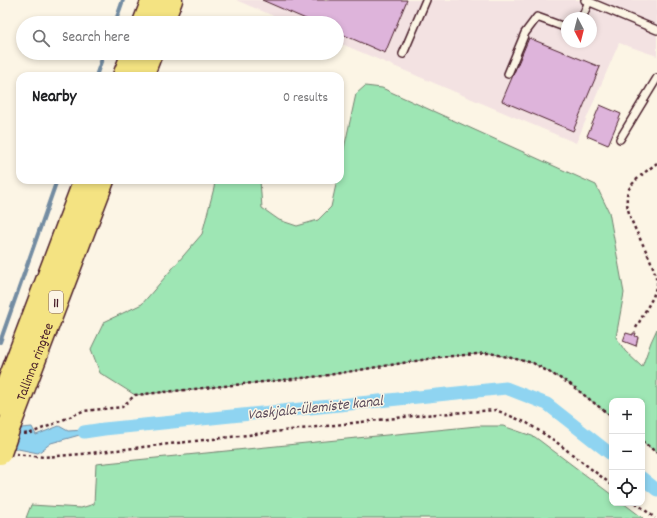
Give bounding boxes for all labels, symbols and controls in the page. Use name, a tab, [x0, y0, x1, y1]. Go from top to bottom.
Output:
north arrow	[561, 12, 597, 48]
search box	[16, 16, 344, 60]
icon: search	[30, 27, 52, 49]
text: Search here	[62, 27, 130, 49]
text: Nearby	[32, 86, 76, 110]
text: 0 results	[283, 89, 328, 108]
road number: 11	[49, 291, 63, 313]
street label: Tallinna ringtee	[12, 320, 60, 404]
water label: Vaskjala-Ülemiste kanal	[246, 391, 385, 427]
map controls	[609, 398, 645, 506]
button: +	[609, 398, 645, 434]
button: −	[609, 434, 645, 470]
button: locate	[609, 470, 645, 506]

